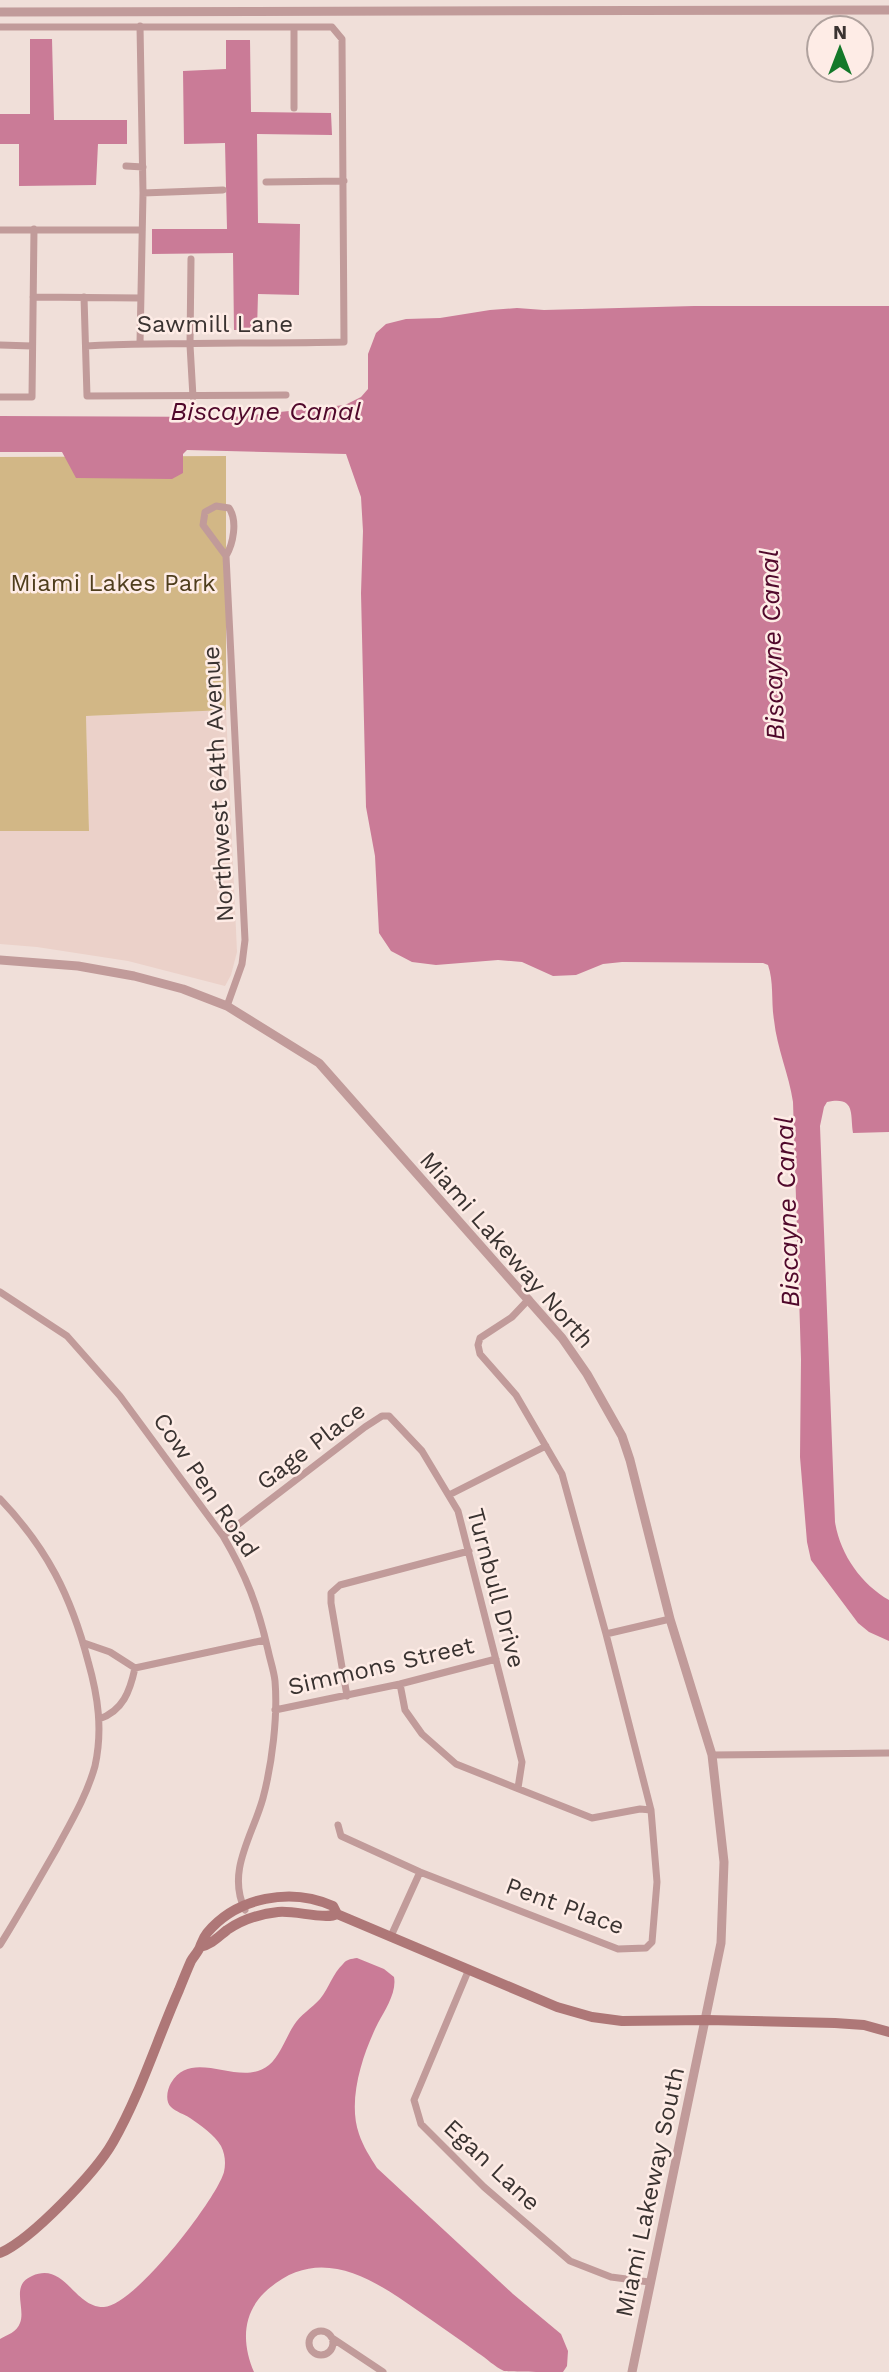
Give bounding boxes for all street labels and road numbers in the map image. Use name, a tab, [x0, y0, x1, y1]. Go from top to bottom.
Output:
street label: Sawmill Lane	[137, 310, 293, 338]
street label: Northwest 64th Avenue	[197, 645, 239, 923]
street label: Miami Lakeway North	[414, 1146, 600, 1354]
street label: Gage Place	[251, 1396, 371, 1496]
street label: Cow Pen Road	[147, 1407, 265, 1563]
street label: Turnbull Drive	[461, 1505, 531, 1671]
street label: Simmons Street	[285, 1631, 477, 1701]
street label: Pent Place	[502, 1872, 628, 1940]
street label: Miami Lakeway South	[610, 2064, 690, 2320]
street label: Egan Lane	[438, 2113, 546, 2217]

